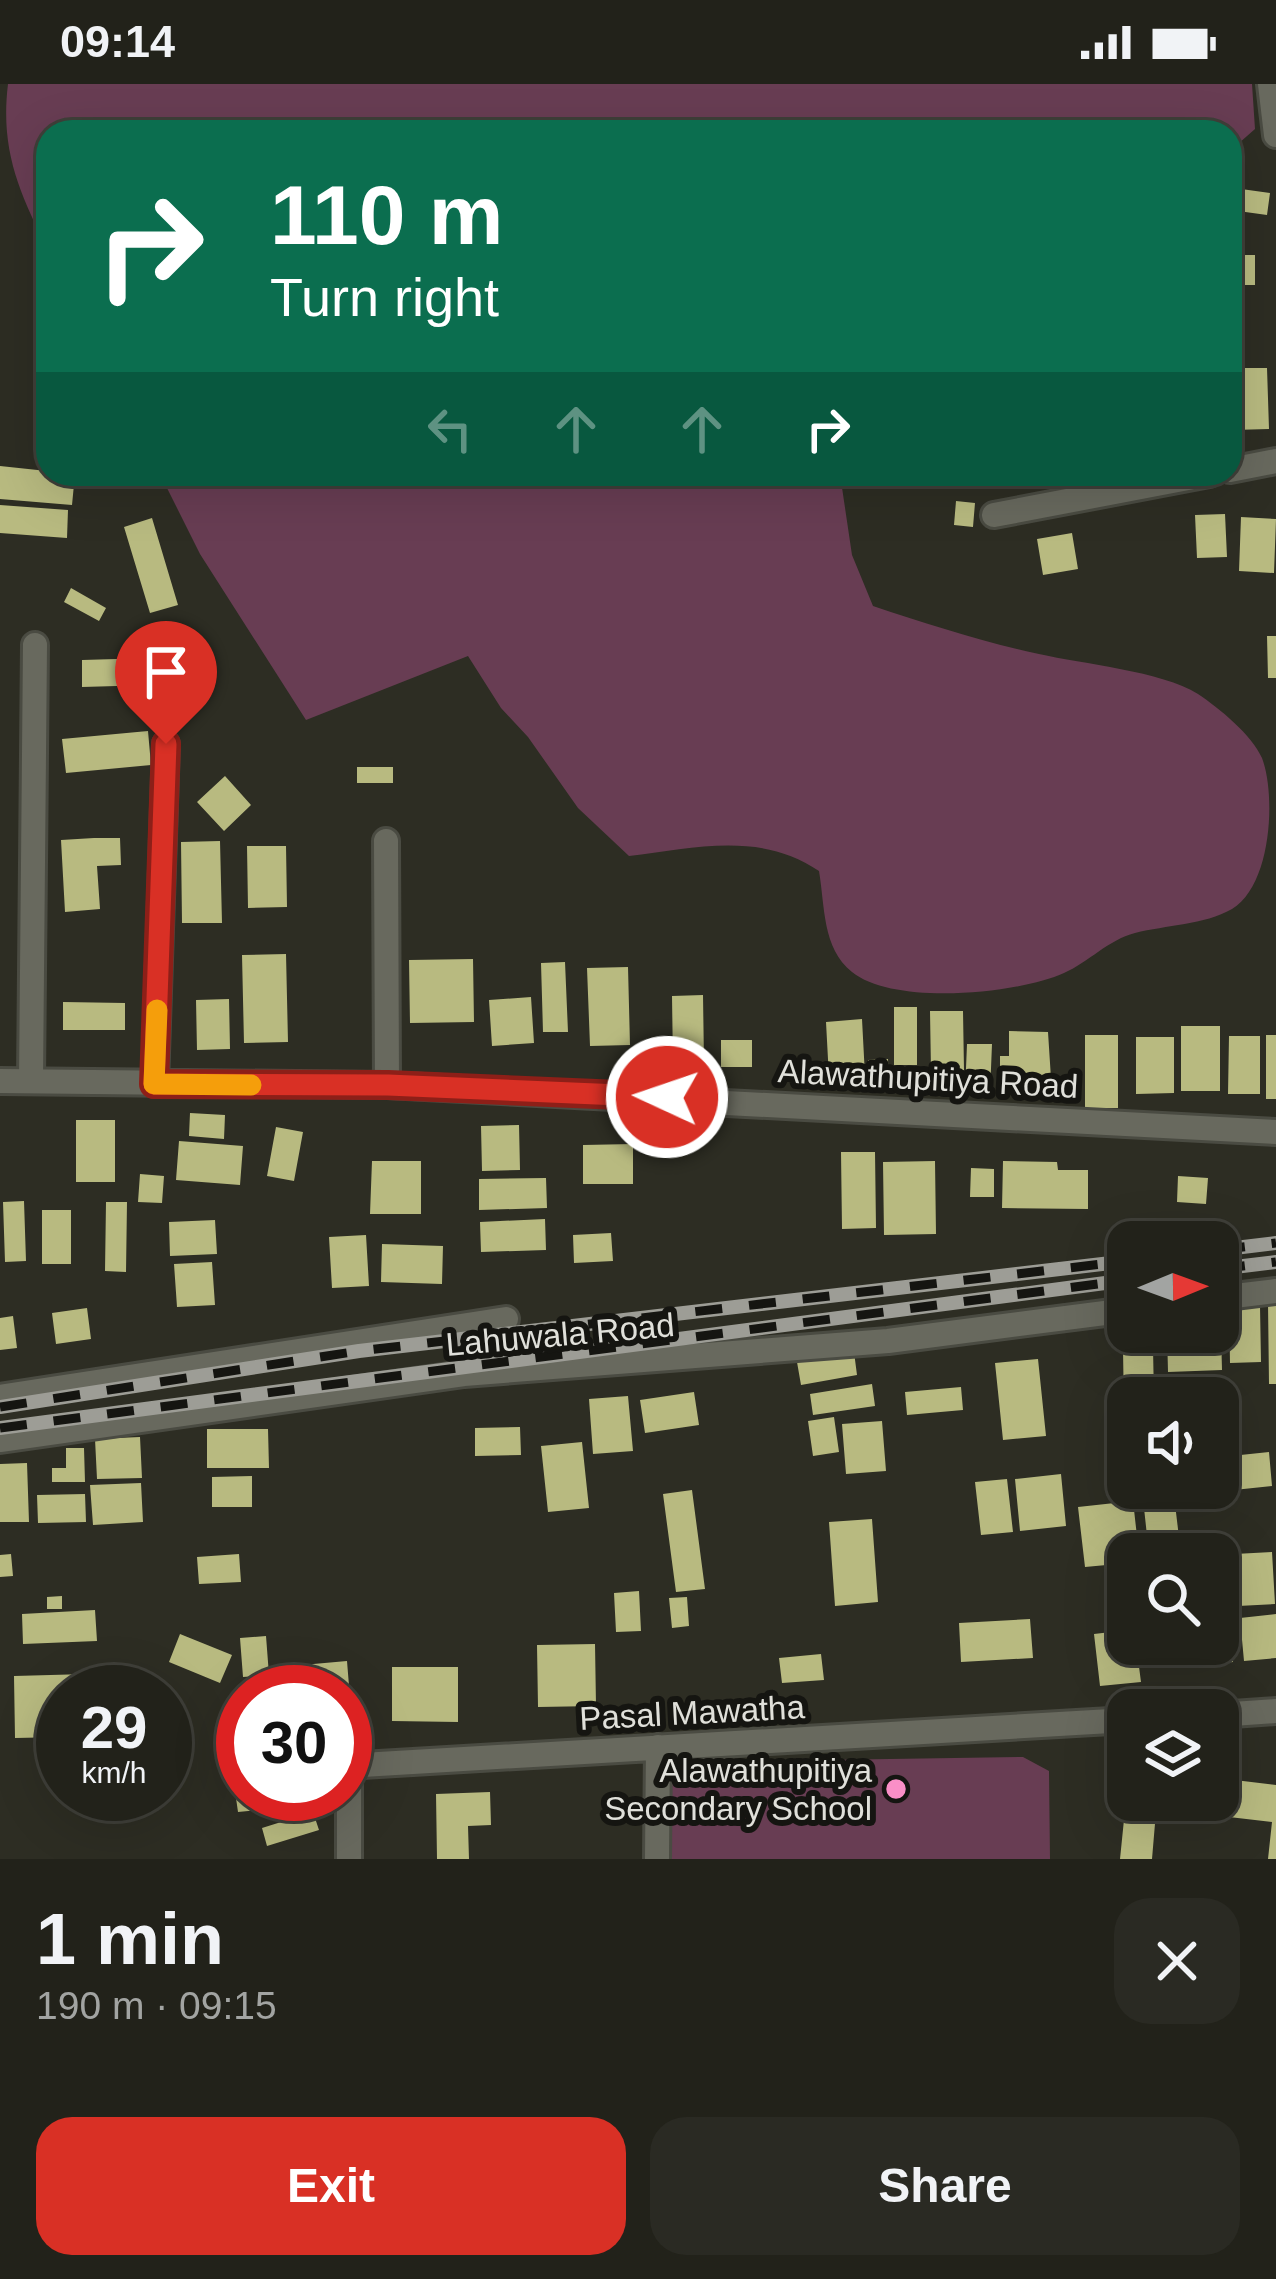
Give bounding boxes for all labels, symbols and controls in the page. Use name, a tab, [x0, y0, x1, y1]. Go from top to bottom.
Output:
text: 09:14	[60, 16, 175, 67]
icon: right	[72, 168, 228, 324]
text: 110 m	[270, 168, 504, 262]
text: Turn right	[270, 267, 499, 327]
icon: left	[417, 396, 483, 462]
icon: ahead	[543, 396, 609, 462]
icon: ahead	[669, 396, 735, 462]
icon: right	[795, 396, 861, 462]
pin	[115, 621, 217, 744]
icon: arrive	[133, 639, 199, 705]
position arrow	[604, 1034, 730, 1160]
street label: Alawathupitiya Road	[777, 1052, 1079, 1105]
north arrow	[1107, 1221, 1239, 1353]
map controls	[1107, 1221, 1239, 1821]
street label: Lahuwala Road	[444, 1306, 676, 1363]
button: sound	[1107, 1377, 1239, 1509]
button: search	[1107, 1533, 1239, 1665]
speed limit sign: 30	[216, 1665, 372, 1821]
street label: Pasal Mawatha	[578, 1688, 806, 1737]
button: layers	[1107, 1689, 1239, 1821]
text: 29	[81, 1694, 147, 1761]
place label: Alawathupitiya Secondary School	[604, 1752, 873, 1827]
text: km/h	[81, 1756, 147, 1789]
marker: Alawathupitiya Secondary School	[883, 1776, 909, 1802]
button: close	[1114, 1898, 1240, 2024]
text: 1 min	[36, 1899, 224, 1979]
text: 190 m · 09:15	[36, 1984, 277, 2027]
button: Exit	[36, 2117, 626, 2255]
button: Share	[650, 2117, 1240, 2255]

